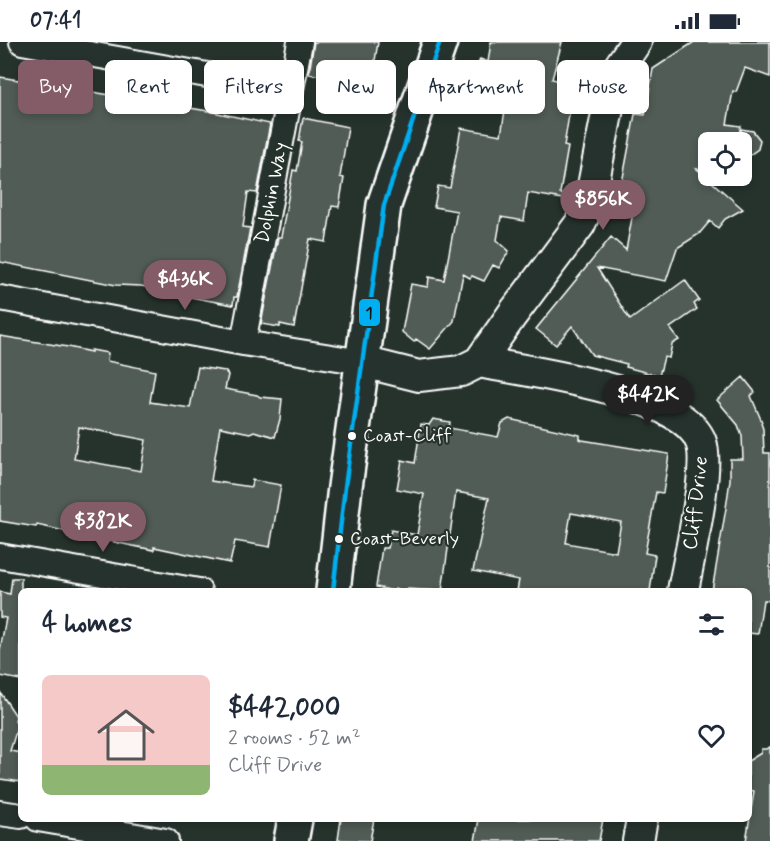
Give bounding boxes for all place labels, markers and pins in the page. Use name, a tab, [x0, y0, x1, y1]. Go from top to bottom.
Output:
pin: $856K	[561, 180, 645, 231]
pin: $436K	[143, 260, 227, 311]
pin: $442K	[606, 375, 690, 426]
place label: Coast-Cliff	[363, 424, 452, 448]
marker: Coast-Cliff	[346, 430, 358, 442]
pin: $382K	[61, 502, 145, 553]
place label: Coast-Beverly	[350, 527, 459, 551]
marker: Coast-Beverly	[333, 533, 345, 545]

